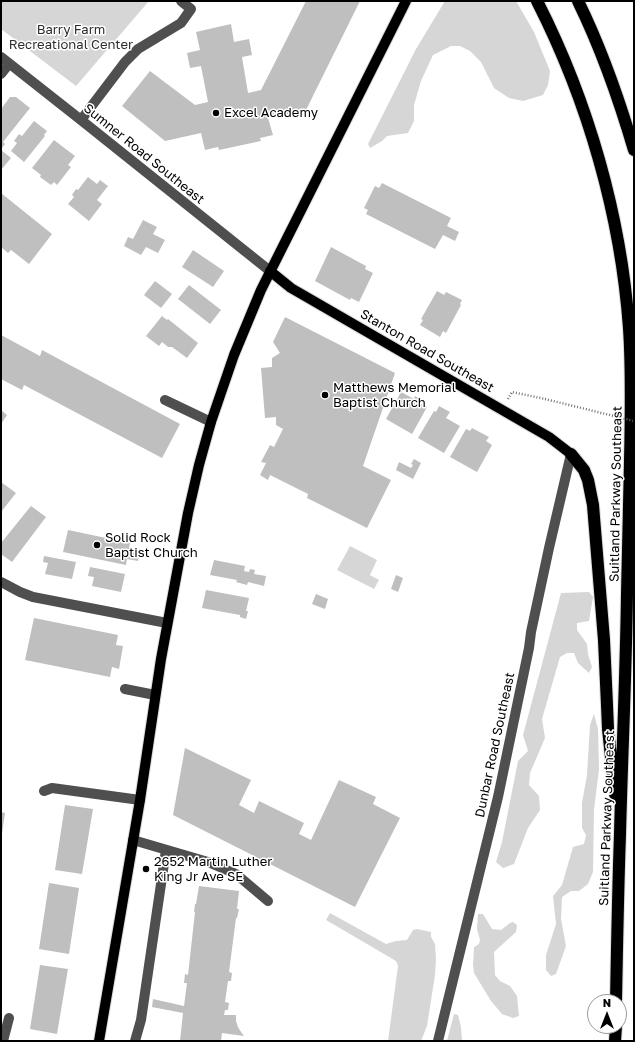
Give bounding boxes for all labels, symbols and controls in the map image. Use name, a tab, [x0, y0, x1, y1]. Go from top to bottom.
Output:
park label: Barry Farm Recreational Center	[9, 22, 133, 53]
street label: Sumner Road Southeast	[80, 100, 208, 208]
place label: Excel Academy	[224, 105, 318, 121]
marker: Excel Academy	[211, 108, 221, 118]
street label: Stanton Road Southeast	[357, 306, 497, 396]
place label: Matthews Memorial Baptist Church	[333, 380, 456, 411]
marker: Matthews Memorial Baptist Church	[320, 390, 330, 400]
street label: Suitland Parkway Southeast	[607, 406, 625, 582]
place label: Solid Rock Baptist Church	[105, 530, 198, 561]
marker: Solid Rock Baptist Church	[92, 540, 102, 550]
street label: Dunbar Road Southeast	[472, 671, 518, 819]
street label: Suitland Parkway Southeast	[596, 730, 618, 906]
place label: 2652 Martin Luther King Jr Ave SE	[154, 854, 272, 885]
marker: 2652 Martin Luther King Jr Ave SE	[141, 864, 151, 874]
north arrow	[587, 994, 627, 1034]
text: N	[603, 996, 611, 1009]

